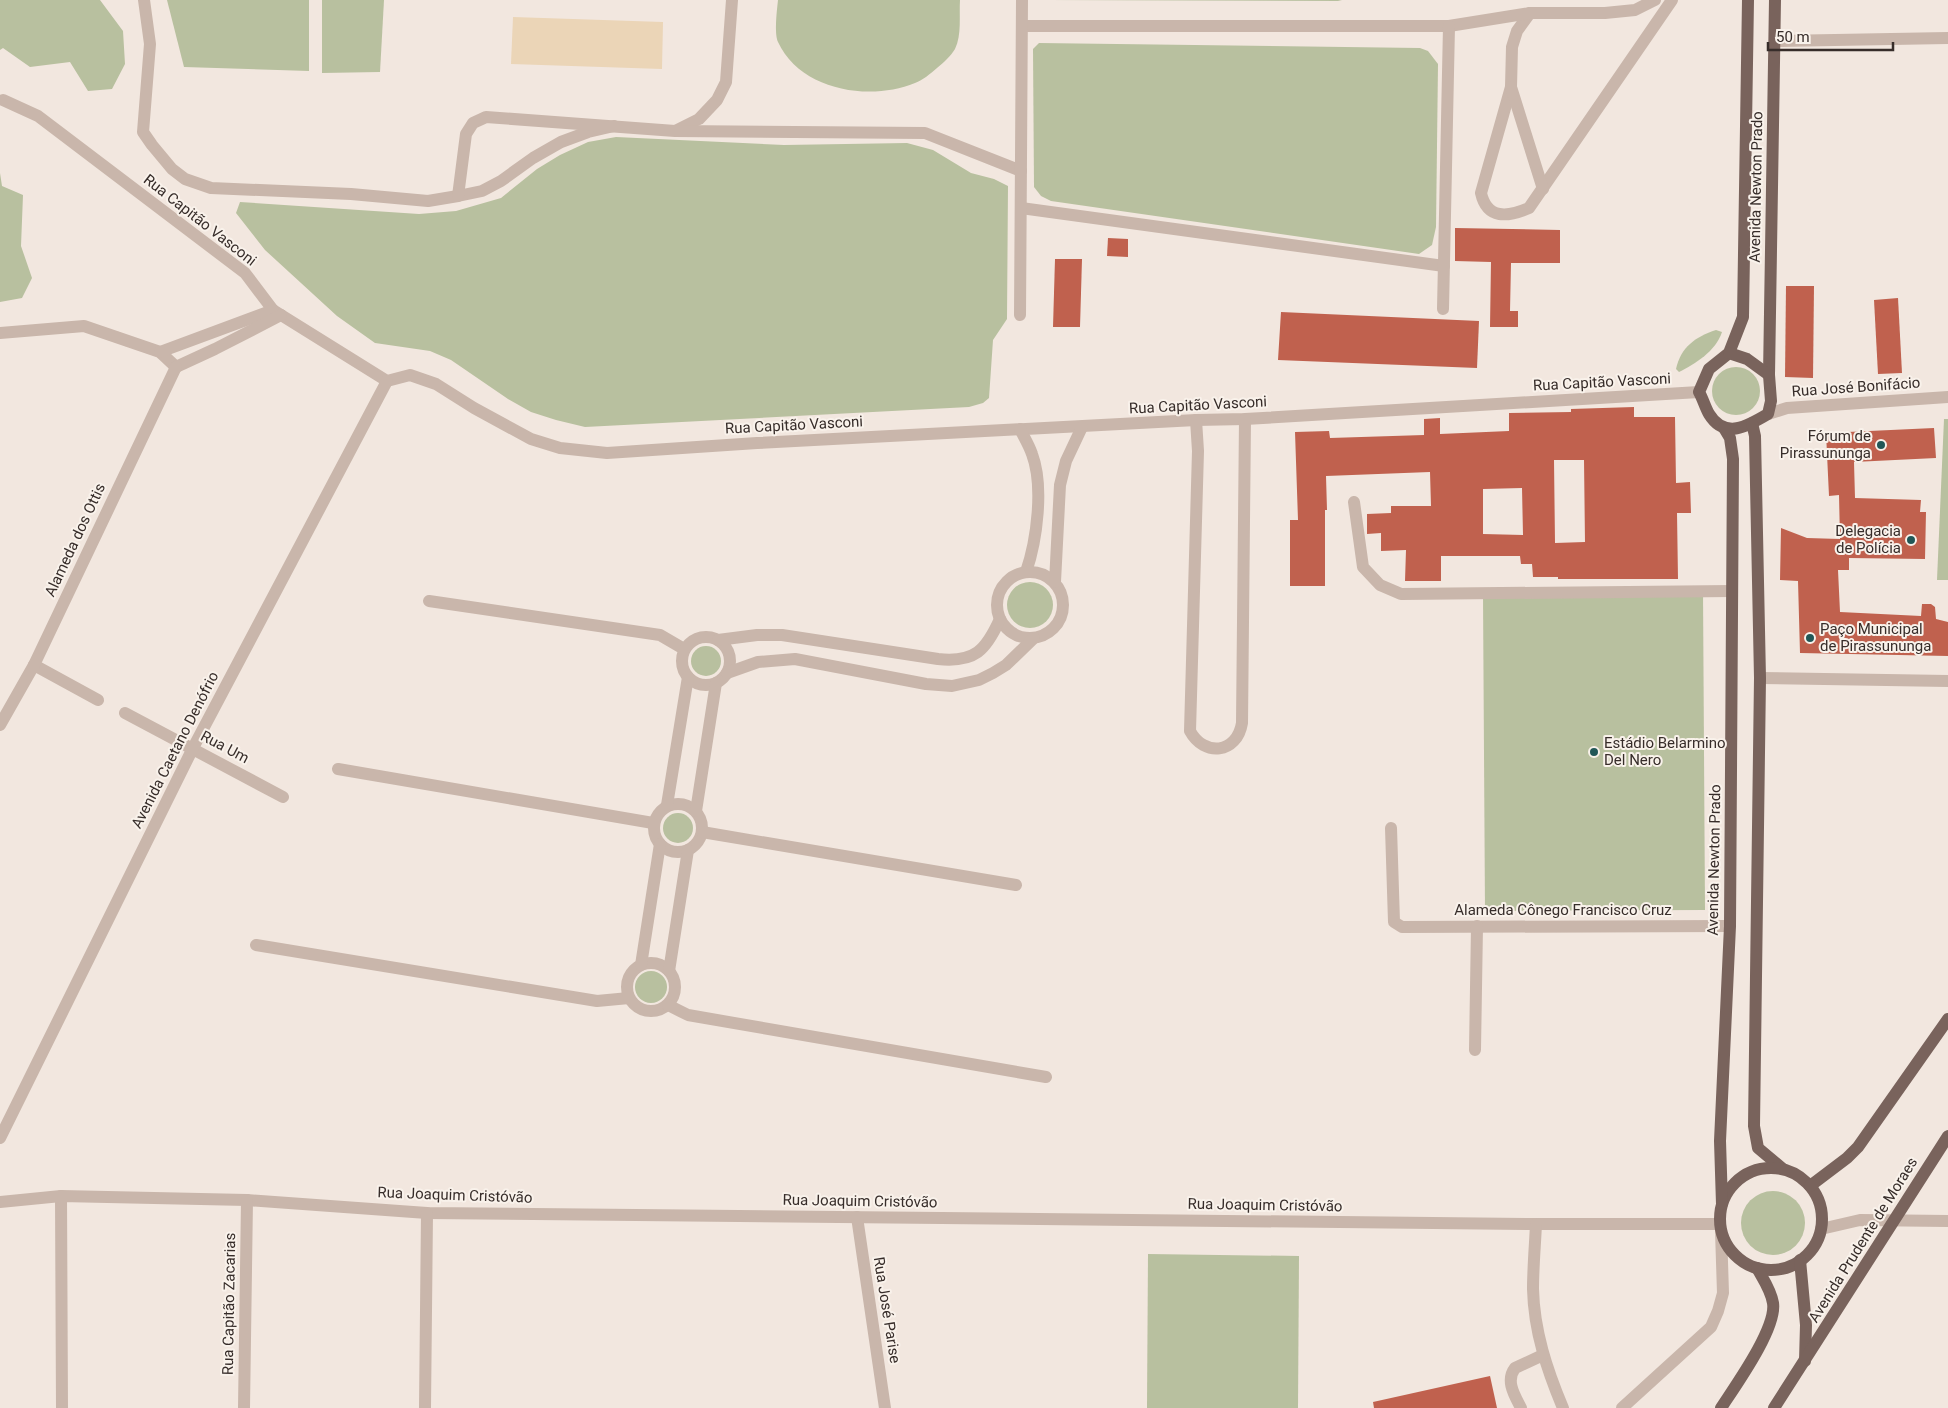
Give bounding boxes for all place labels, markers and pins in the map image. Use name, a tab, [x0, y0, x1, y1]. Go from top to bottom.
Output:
place label: Fórum de Pirassununga	[1780, 427, 1871, 462]
marker: Fórum de Pirassununga	[1875, 439, 1887, 451]
place label: Delegacia de Polícia	[1835, 522, 1901, 557]
marker: Delegacia de Polícia	[1905, 534, 1917, 546]
place label: Paço Municipal de Pirassununga	[1820, 620, 1931, 655]
marker: Paço Municipal de Pirassununga	[1804, 632, 1816, 644]
place label: Estádio Belarmino Del Nero	[1604, 734, 1726, 769]
marker: Estádio Belarmino Del Nero	[1588, 746, 1600, 758]

